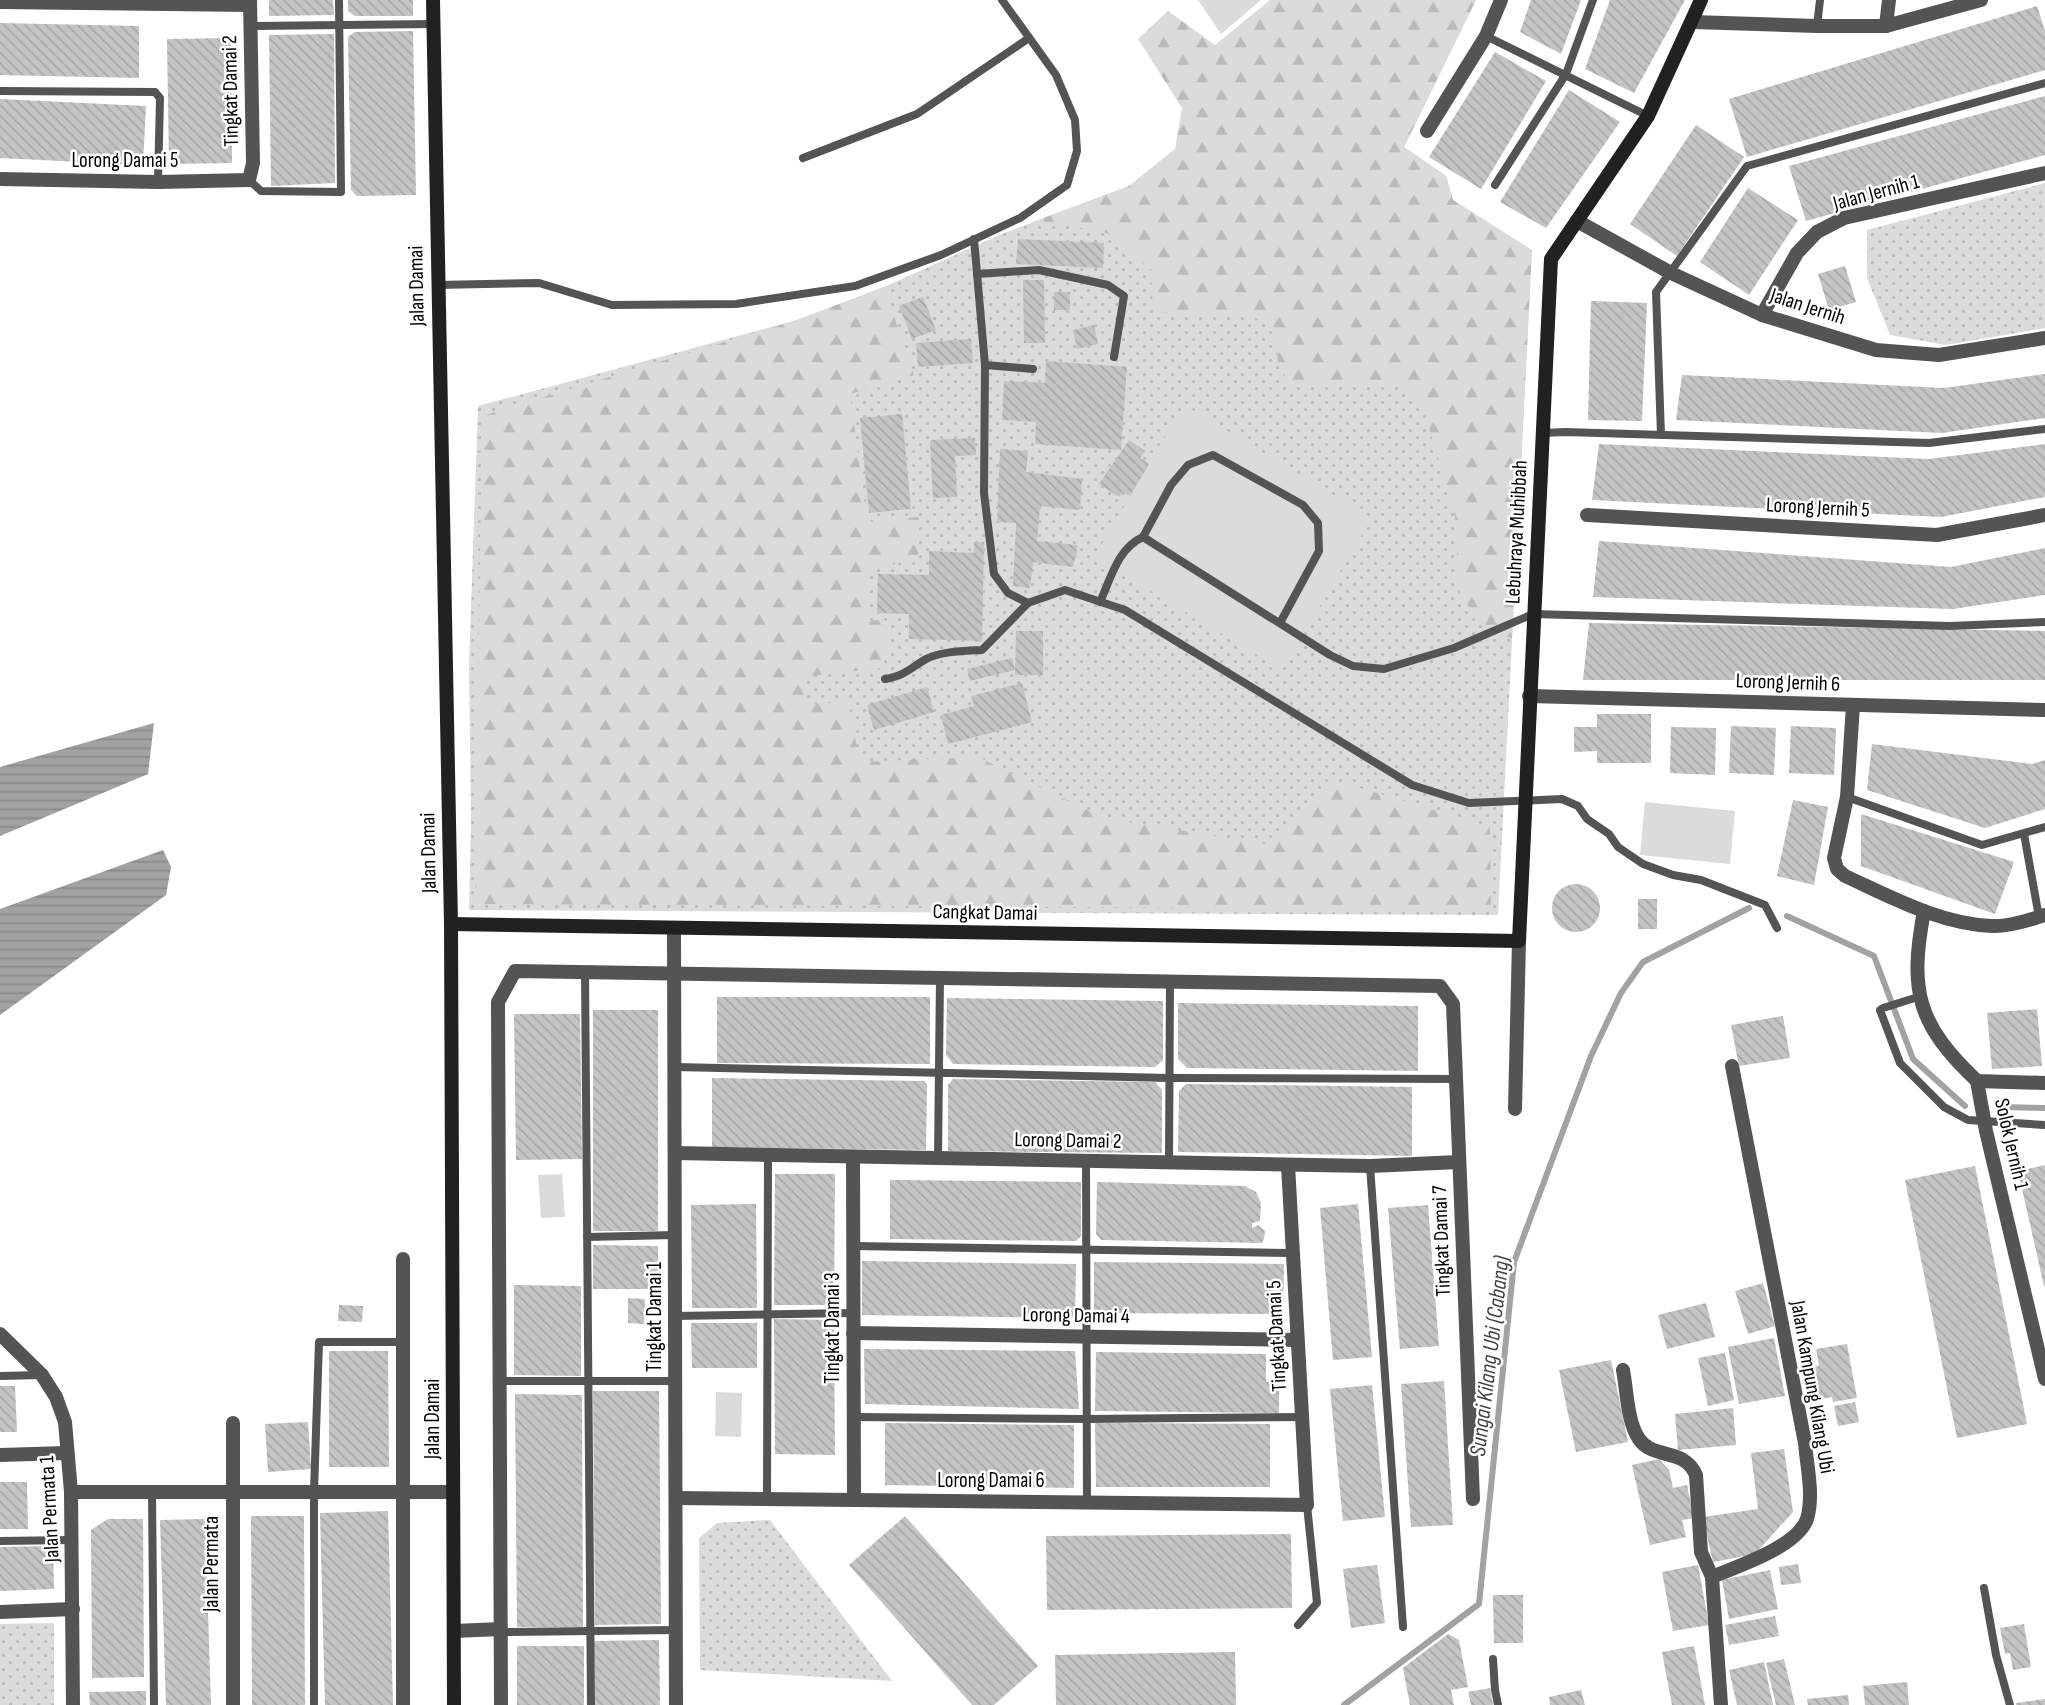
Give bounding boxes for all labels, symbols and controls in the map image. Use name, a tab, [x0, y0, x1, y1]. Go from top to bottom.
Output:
street label: Tingkat Damai 2	[217, 35, 244, 147]
street label: Lorong Damai 5	[72, 148, 178, 173]
street label: Jalan Jernih 1	[1829, 169, 1923, 216]
street label: Jalan Damai	[403, 246, 430, 327]
street label: Jalan Jernih	[1766, 282, 1849, 330]
street label: Lebuhraya Muhibbah	[1500, 460, 1533, 605]
street label: Lorong Jernih 5	[1765, 492, 1870, 523]
street label: Lorong Jernih 6	[1735, 668, 1841, 697]
street label: Jalan Damai	[415, 813, 442, 894]
street label: Cangkat Damai	[932, 899, 1038, 926]
street label: Solok Jernih 1	[1989, 1096, 2034, 1193]
street label: Lorong Damai 2	[1014, 1127, 1122, 1154]
street label: Tingkat Damai 7	[1427, 1184, 1456, 1297]
water label: Sungai Kilang Ubi (Cabang)	[1464, 1254, 1516, 1458]
street label: Tingkat Damai 1	[642, 1261, 667, 1372]
street label: Tingkat Damai 3	[820, 1272, 845, 1384]
street label: Tingkat Damai 5	[1261, 1280, 1292, 1392]
street label: Jalan Kampung Kilang Ubi	[1785, 1298, 1840, 1475]
street label: Lorong Damai 4	[1022, 1302, 1130, 1329]
street label: Jalan Damai	[420, 1379, 445, 1460]
street label: Jalan Permata 1	[34, 1454, 65, 1564]
street label: Lorong Damai 6	[937, 1468, 1045, 1493]
street label: Jalan Permata	[199, 1516, 224, 1613]

